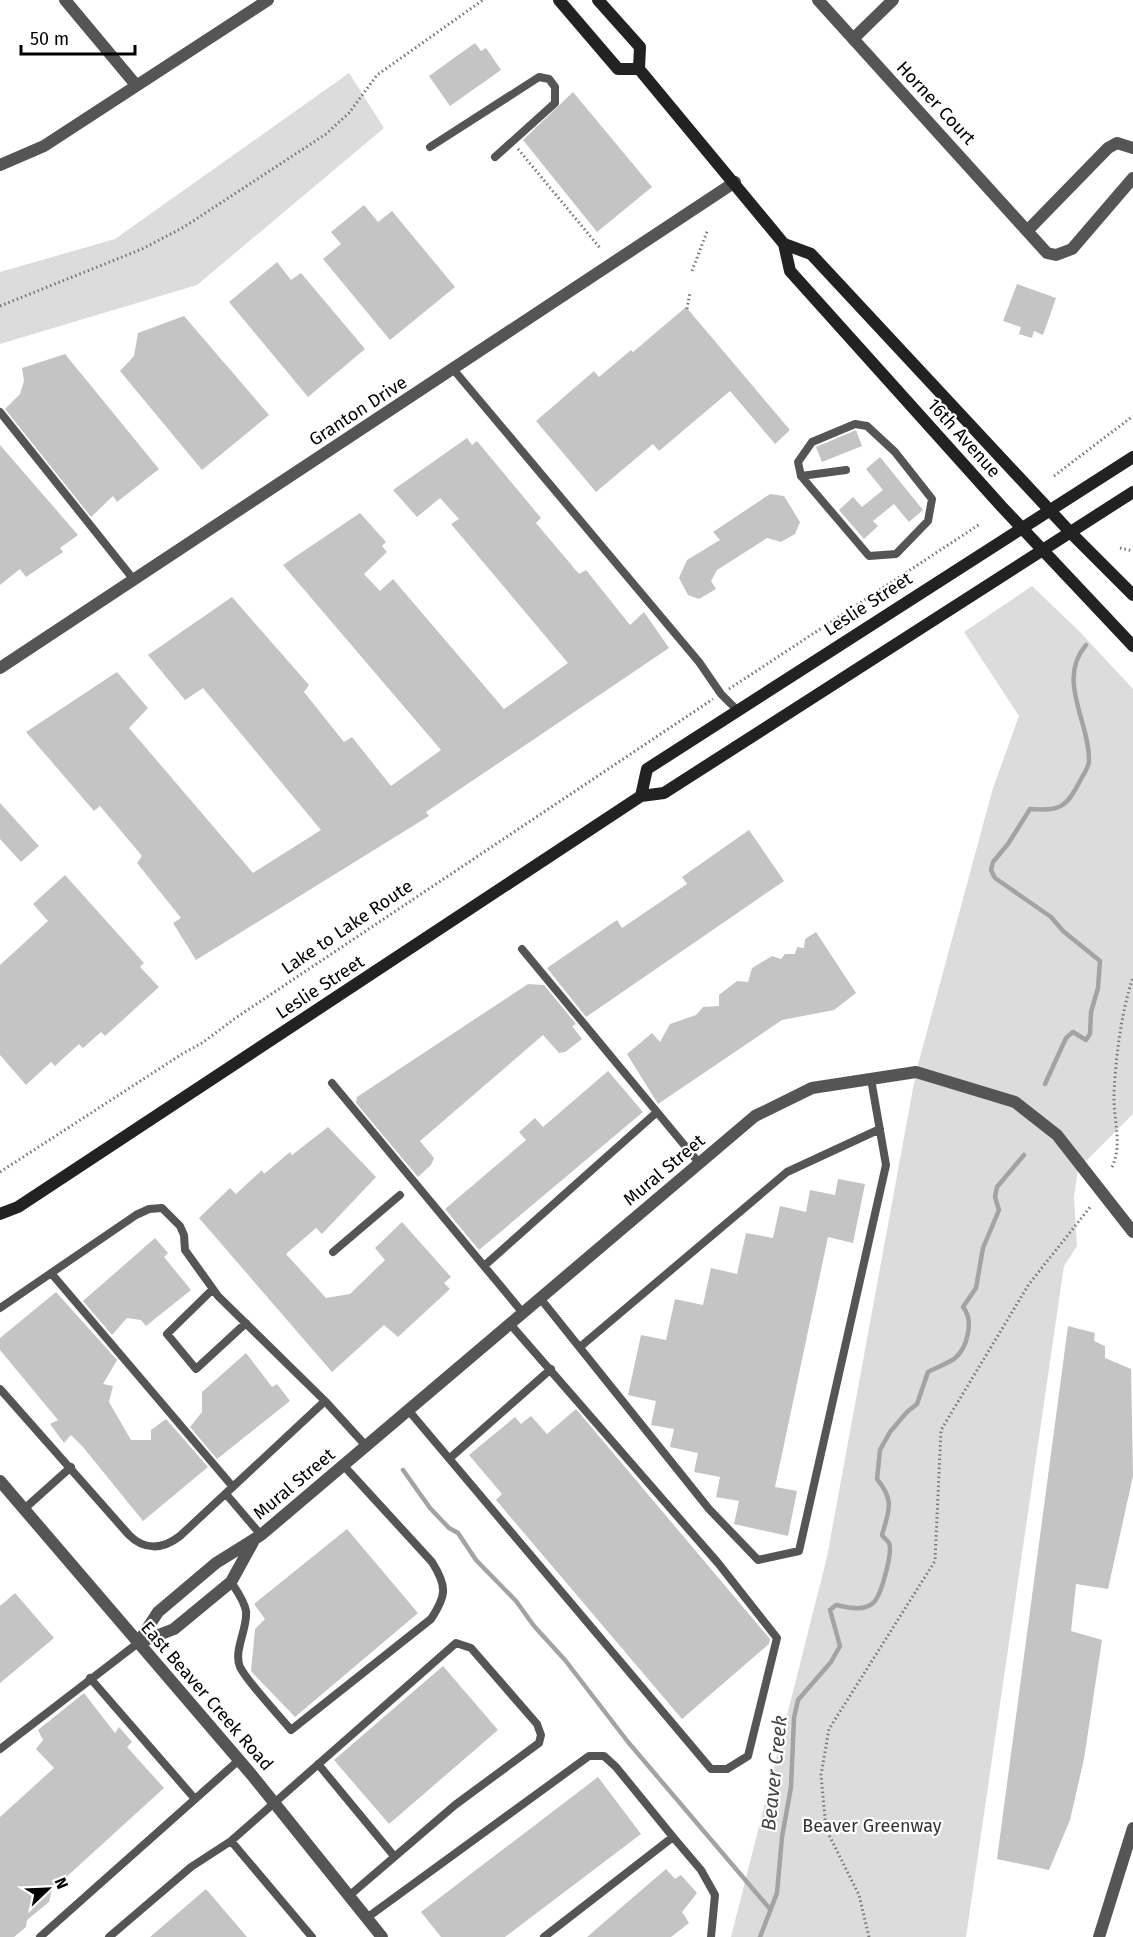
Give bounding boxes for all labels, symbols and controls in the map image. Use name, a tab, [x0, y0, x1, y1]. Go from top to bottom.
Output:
scale bar	[21, 18, 135, 56]
text: 50 m	[30, 28, 69, 50]
street label: Horner Court	[892, 57, 981, 150]
street label: Granton Drive	[305, 371, 411, 451]
street label: 16th Avenue	[923, 394, 1005, 482]
street label: Leslie Street	[820, 567, 917, 641]
street label: Lake to Lake Route	[277, 875, 417, 979]
street label: Leslie Street	[272, 950, 369, 1024]
street label: Mural Street	[619, 1129, 709, 1210]
street label: Mural Street	[249, 1443, 339, 1524]
street label: East Beaver Creek Road	[136, 1617, 278, 1775]
water label: Beaver Creek	[756, 1714, 792, 1832]
park label: Beaver Greenway	[802, 1815, 942, 1837]
north arrow	[18, 1859, 78, 1919]
text: N	[51, 1875, 72, 1892]

